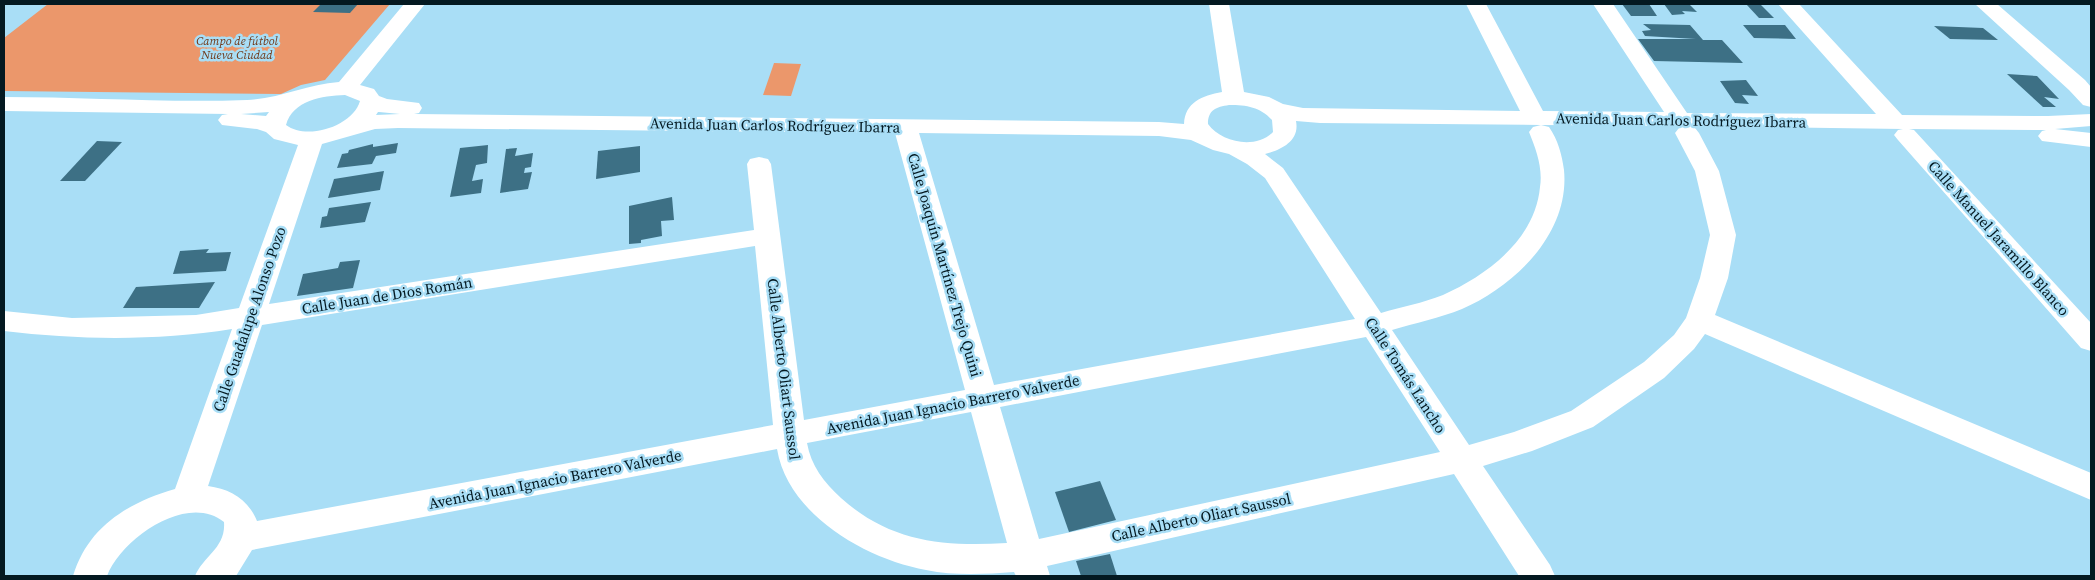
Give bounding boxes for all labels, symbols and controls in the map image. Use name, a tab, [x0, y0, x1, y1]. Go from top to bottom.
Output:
park label: Campo de fútbol Nueva Ciudad	[196, 33, 278, 63]
street label: Avenida Juan Carlos Rodríguez Ibarra	[1556, 107, 1807, 133]
street label: Avenida Juan Carlos Rodríguez Ibarra	[650, 112, 901, 138]
street label: Calle Joaquín Martínez Trejo Quini	[903, 151, 987, 379]
street label: Calle Manuel Jaramillo Blanco	[1924, 156, 2074, 320]
street label: Calle Guadalupe Alonso Pozo	[207, 224, 291, 414]
street label: Calle Juan de Dios Román	[300, 271, 474, 319]
street label: Calle Alberto Oliart Saussol	[762, 277, 806, 462]
street label: Calle Tomás Lancho	[1361, 313, 1451, 437]
street label: Avenida Juan Ignacio Barrero Valverde	[825, 369, 1082, 439]
street label: Avenida Juan Ignacio Barrero Valverde	[427, 444, 684, 514]
street label: Calle Alberto Oliart Saussol	[1109, 488, 1293, 546]

